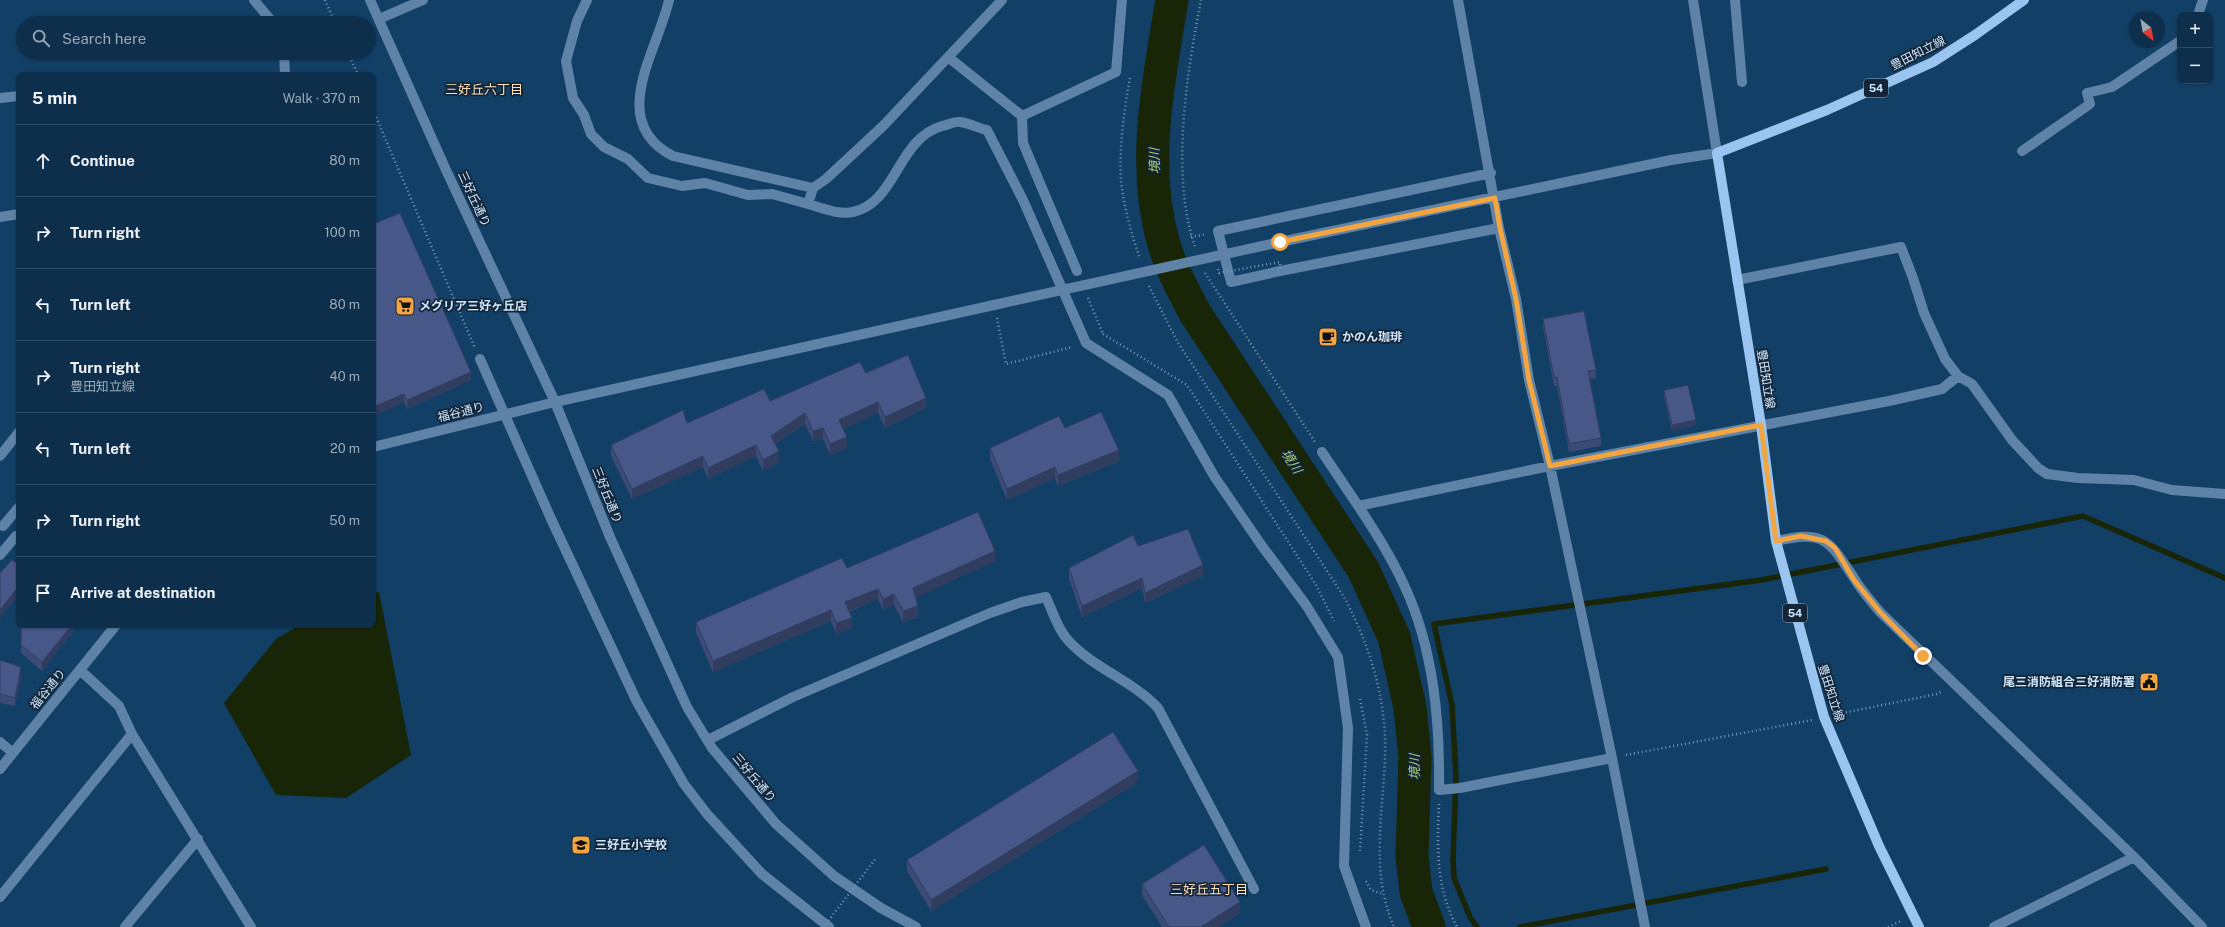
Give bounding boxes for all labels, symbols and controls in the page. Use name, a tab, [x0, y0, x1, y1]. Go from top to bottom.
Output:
north arrow	[2129, 12, 2165, 48]
map controls	[2177, 12, 2213, 84]
button: +	[2177, 12, 2213, 48]
search box	[16, 16, 376, 60]
icon: search	[30, 27, 52, 49]
text: Search here	[62, 30, 146, 47]
street label: 豊田知立線	[1888, 33, 1948, 73]
button: −	[2177, 48, 2213, 84]
road number: 54	[1864, 79, 1888, 97]
district label: 三好丘六丁目	[445, 82, 523, 97]
text: 5 min	[32, 88, 77, 108]
text: Walk · 370 m	[283, 91, 360, 106]
water label: 境川	[1146, 146, 1162, 174]
icon: ahead	[32, 150, 54, 172]
text: Continue	[70, 152, 135, 169]
text: 80 m	[329, 153, 360, 168]
street label: 三好丘通り	[455, 169, 493, 229]
icon: right	[32, 222, 54, 244]
text: Turn right	[70, 224, 140, 241]
text: 100 m	[324, 225, 360, 240]
route start	[1271, 233, 1289, 251]
icon: left	[32, 294, 54, 316]
supermarket icon: メグリア三好ヶ丘店	[394, 295, 416, 317]
text: Turn left	[70, 296, 131, 313]
text: 80 m	[329, 297, 360, 312]
place label: メグリア三好ヶ丘店	[419, 299, 527, 313]
cafe icon: かのん珈琲	[1317, 326, 1339, 348]
place label: かのん珈琲	[1342, 330, 1402, 344]
street label: 豊田知立線	[1754, 348, 1778, 410]
text: Turn right	[70, 359, 140, 376]
icon: right	[32, 366, 54, 388]
text: 40 m	[329, 369, 360, 384]
text: 豊田知立線	[70, 379, 135, 394]
street label: 福谷通り	[436, 399, 486, 425]
icon: left	[32, 438, 54, 460]
text: Turn left	[70, 440, 131, 457]
text: 20 m	[330, 441, 360, 456]
water label: 境川	[1278, 446, 1306, 478]
street label: 三好丘通り	[589, 465, 625, 525]
icon: right	[32, 510, 54, 532]
text: Turn right	[70, 512, 140, 529]
text: 50 m	[329, 513, 360, 528]
icon: arrive	[32, 582, 54, 604]
text: Arrive at destination	[70, 584, 215, 601]
road number: 54	[1783, 604, 1807, 622]
route end	[1914, 647, 1932, 665]
street label: 豊田知立線	[1815, 662, 1847, 724]
street label: 福谷通り	[27, 666, 69, 712]
public building icon: 尾三消防組合三好消防署	[2138, 671, 2160, 693]
place label: 尾三消防組合三好消防署	[2003, 675, 2135, 689]
street label: 三好丘通り	[729, 751, 779, 805]
water label: 境川	[1407, 752, 1422, 780]
school or university icon: 三好丘小学校	[570, 834, 592, 856]
place label: 三好丘小学校	[595, 838, 667, 852]
district label: 三好丘五丁目	[1170, 882, 1248, 897]

